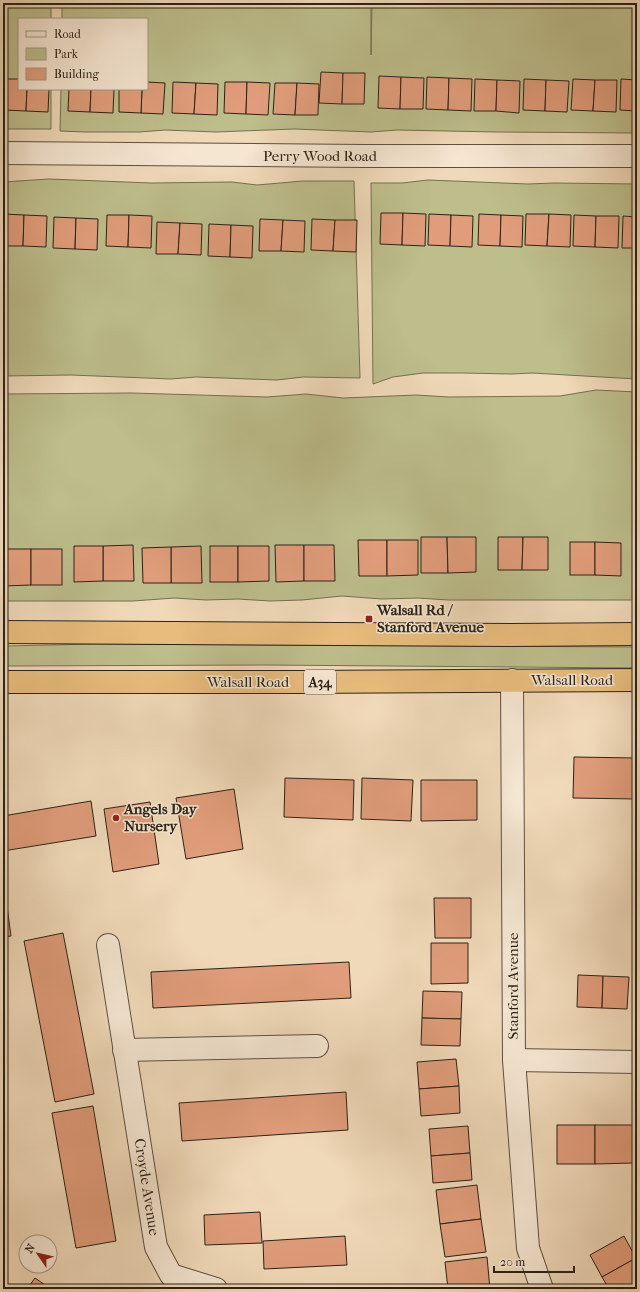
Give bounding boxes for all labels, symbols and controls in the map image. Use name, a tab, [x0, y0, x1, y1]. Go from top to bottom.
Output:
legend	[18, 18, 148, 90]
text: Road	[54, 27, 81, 41]
text: Park	[54, 47, 79, 61]
text: Building	[54, 67, 99, 81]
street label: Perry Wood Road	[263, 147, 378, 165]
place label: Walsall Rd / Stanford Avenue	[376, 601, 484, 636]
marker: Walsall Rd / Stanford Avenue	[364, 614, 374, 624]
road number: A34	[304, 670, 336, 694]
street label: Walsall Road	[530, 671, 614, 689]
street label: Walsall Road	[206, 673, 290, 691]
place label: Angels Day Nursery	[123, 800, 198, 835]
marker: Angels Day Nursery	[111, 813, 121, 823]
street label: Stanford Avenue	[504, 932, 522, 1039]
street label: Croyde Avenue	[130, 1137, 164, 1237]
north arrow	[18, 1234, 58, 1274]
text: N	[22, 1241, 38, 1256]
scale bar	[494, 1248, 574, 1274]
text: 20 m	[500, 1255, 525, 1269]

